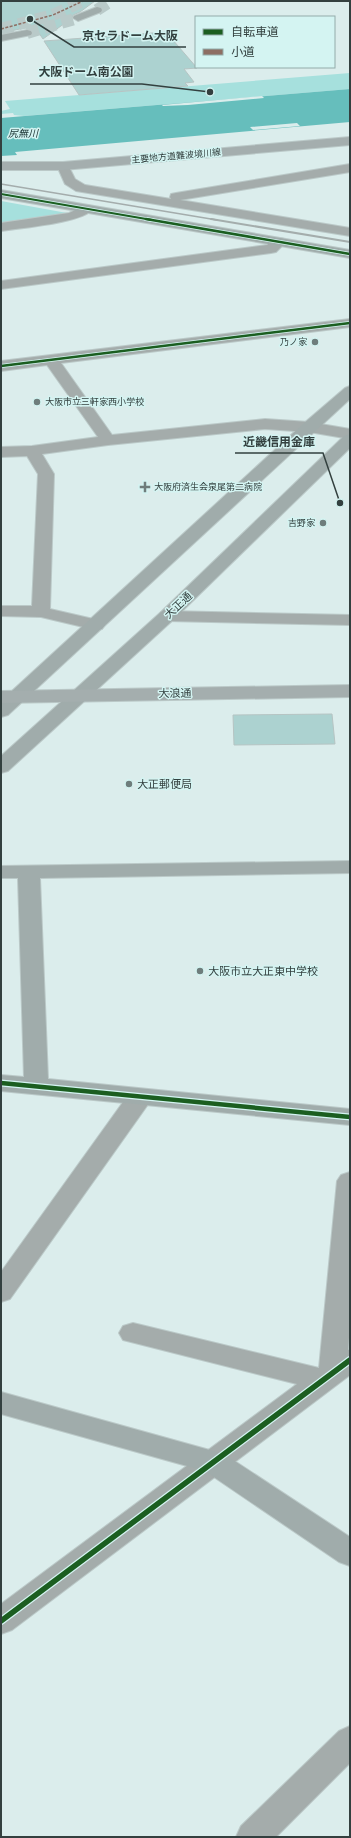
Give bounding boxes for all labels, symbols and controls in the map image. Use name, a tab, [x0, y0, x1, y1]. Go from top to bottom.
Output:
legend	[195, 16, 335, 68]
callout: 京セラドーム大阪	[74, 23, 186, 47]
text: 自転車道	[231, 25, 279, 39]
text: 京セラドーム大阪	[82, 29, 178, 43]
text: 小道	[231, 45, 255, 59]
callout: 大阪ドーム南公園	[30, 60, 142, 84]
text: 大阪ドーム南公園	[38, 65, 134, 79]
water label: 尻無川	[8, 128, 39, 139]
street label: 主要地方道難波境川線	[131, 147, 222, 165]
place label: 乃ノ家	[280, 337, 308, 347]
marker: 乃ノ家	[310, 337, 320, 347]
marker: 大阪市立三軒家西小学校	[32, 397, 42, 407]
place label: 大阪市立三軒家西小学校	[45, 397, 144, 407]
callout: 近畿信用金庫	[235, 429, 323, 453]
text: 近畿信用金庫	[243, 435, 315, 449]
marker: 大阪府済生会泉尾第二病院	[139, 481, 151, 493]
place label: 大阪府済生会泉尾第二病院	[154, 482, 262, 492]
place label: 吉野家	[288, 518, 316, 528]
marker: 吉野家	[318, 518, 328, 528]
street label: 大正通	[162, 589, 194, 621]
street label: 大浪通	[158, 687, 192, 699]
place label: 大正郵便局	[137, 778, 192, 790]
marker: 大正郵便局	[124, 779, 134, 789]
place label: 大阪市立大正東中学校	[208, 965, 318, 977]
marker: 大阪市立大正東中学校	[195, 966, 205, 976]

